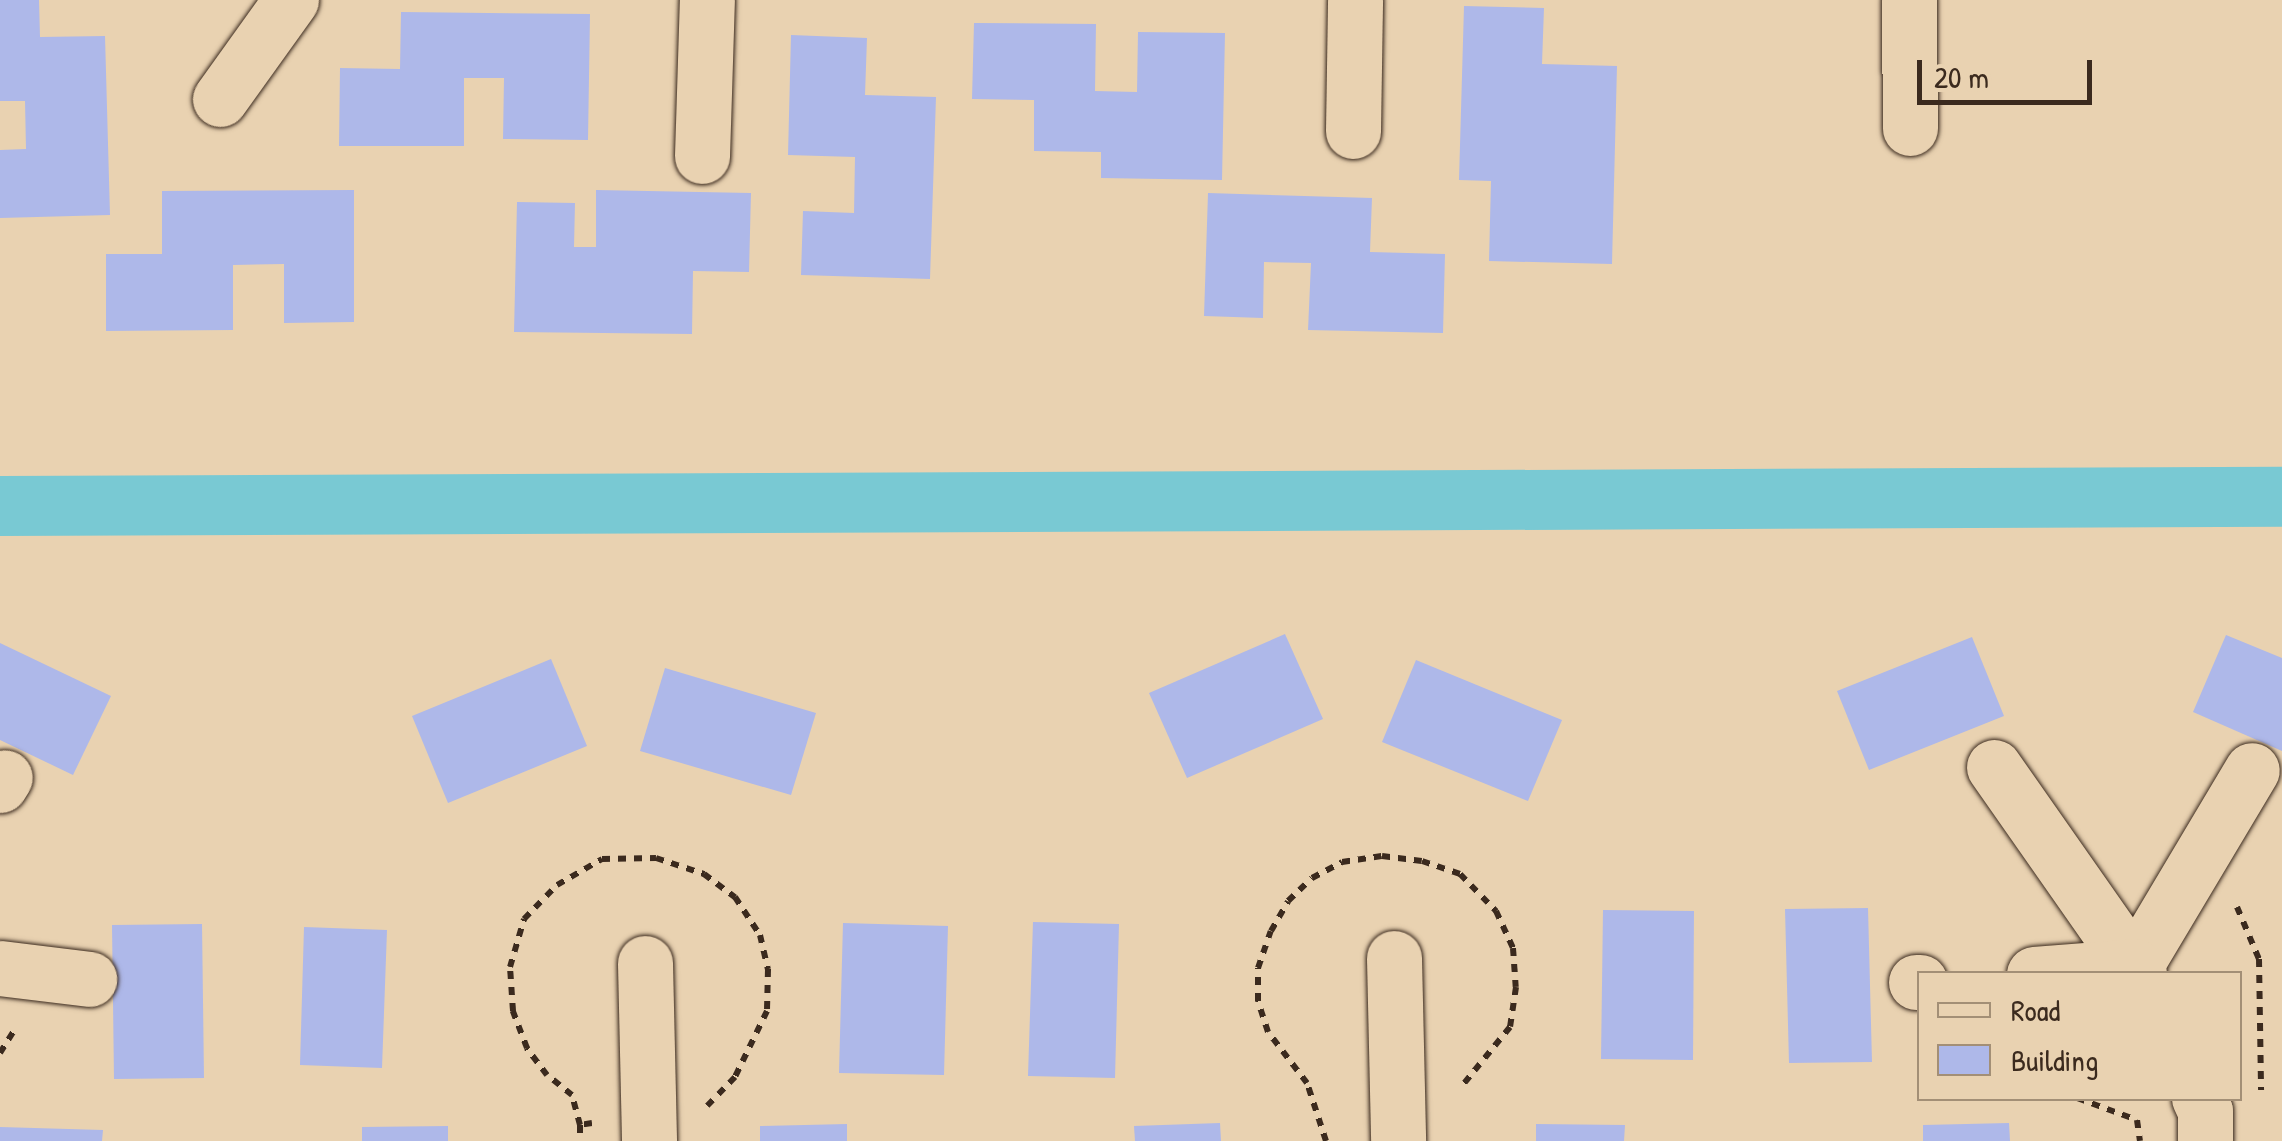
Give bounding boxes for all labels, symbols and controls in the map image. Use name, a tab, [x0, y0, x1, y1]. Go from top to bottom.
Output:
scale bar	[1922, 40, 2097, 102]
text: 20 m	[1934, 57, 1989, 97]
legend	[1917, 971, 2242, 1101]
text: Road	[2011, 990, 2060, 1030]
text: Building	[2011, 1040, 2098, 1080]

